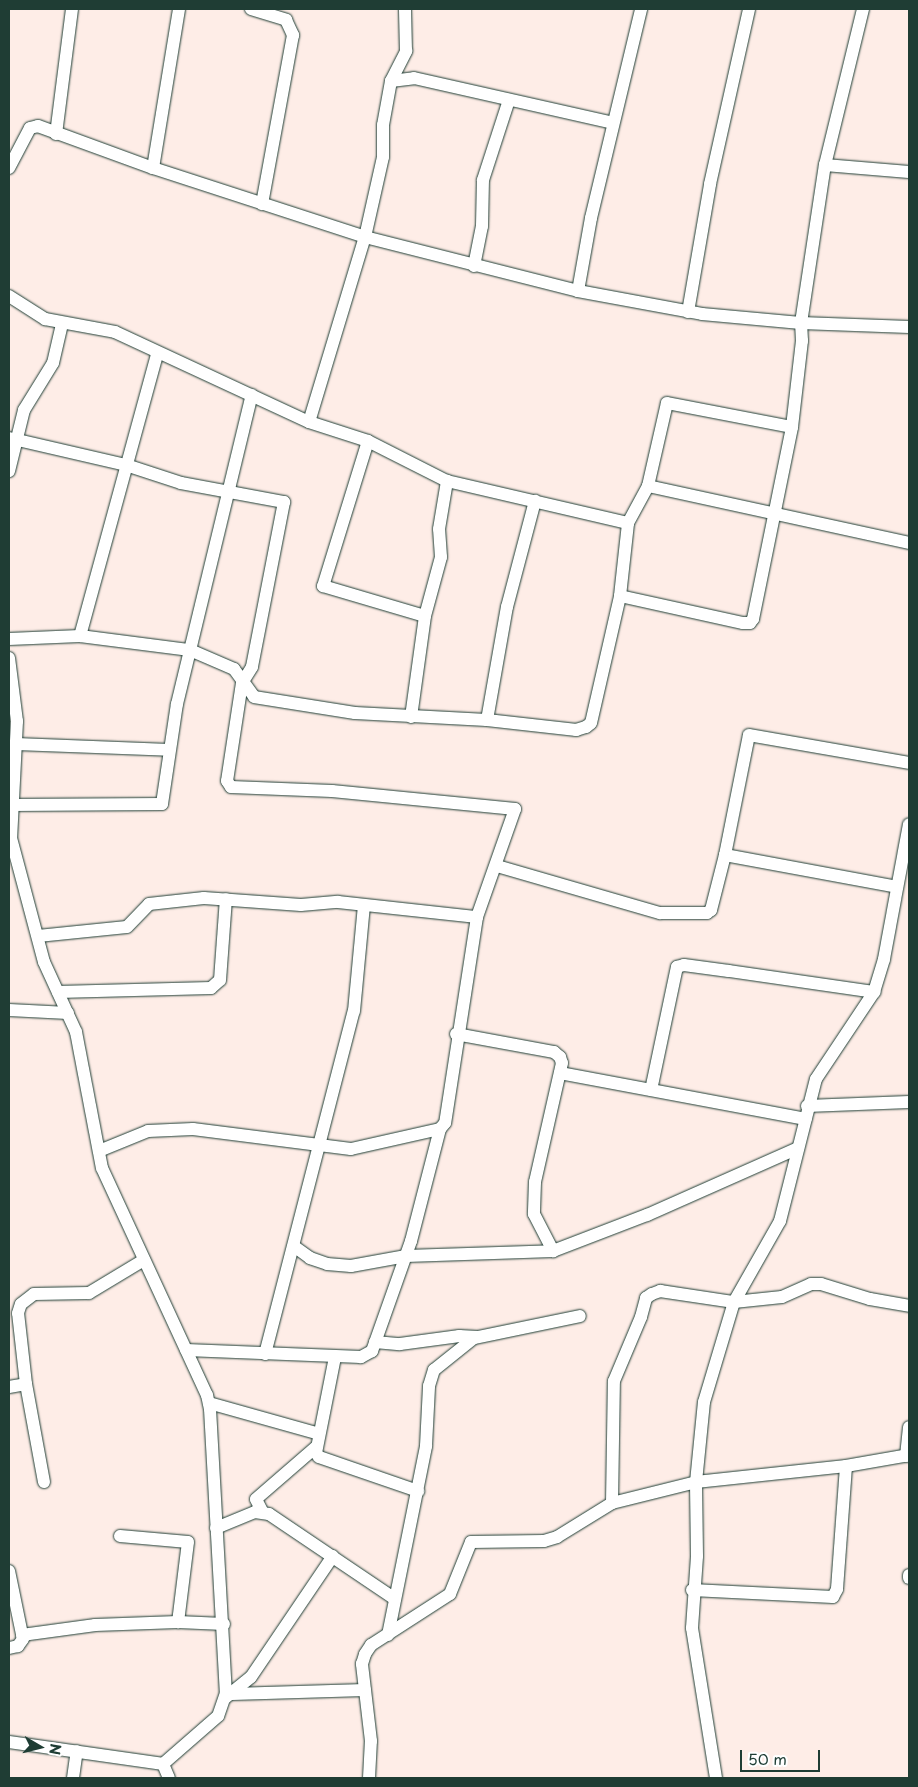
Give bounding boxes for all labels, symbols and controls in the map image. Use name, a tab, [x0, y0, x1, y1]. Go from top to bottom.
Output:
north arrow	[15, 1722, 65, 1772]
scale bar	[743, 1740, 823, 1772]
text: N	[44, 1742, 67, 1756]
text: 50 m	[748, 1747, 787, 1770]

